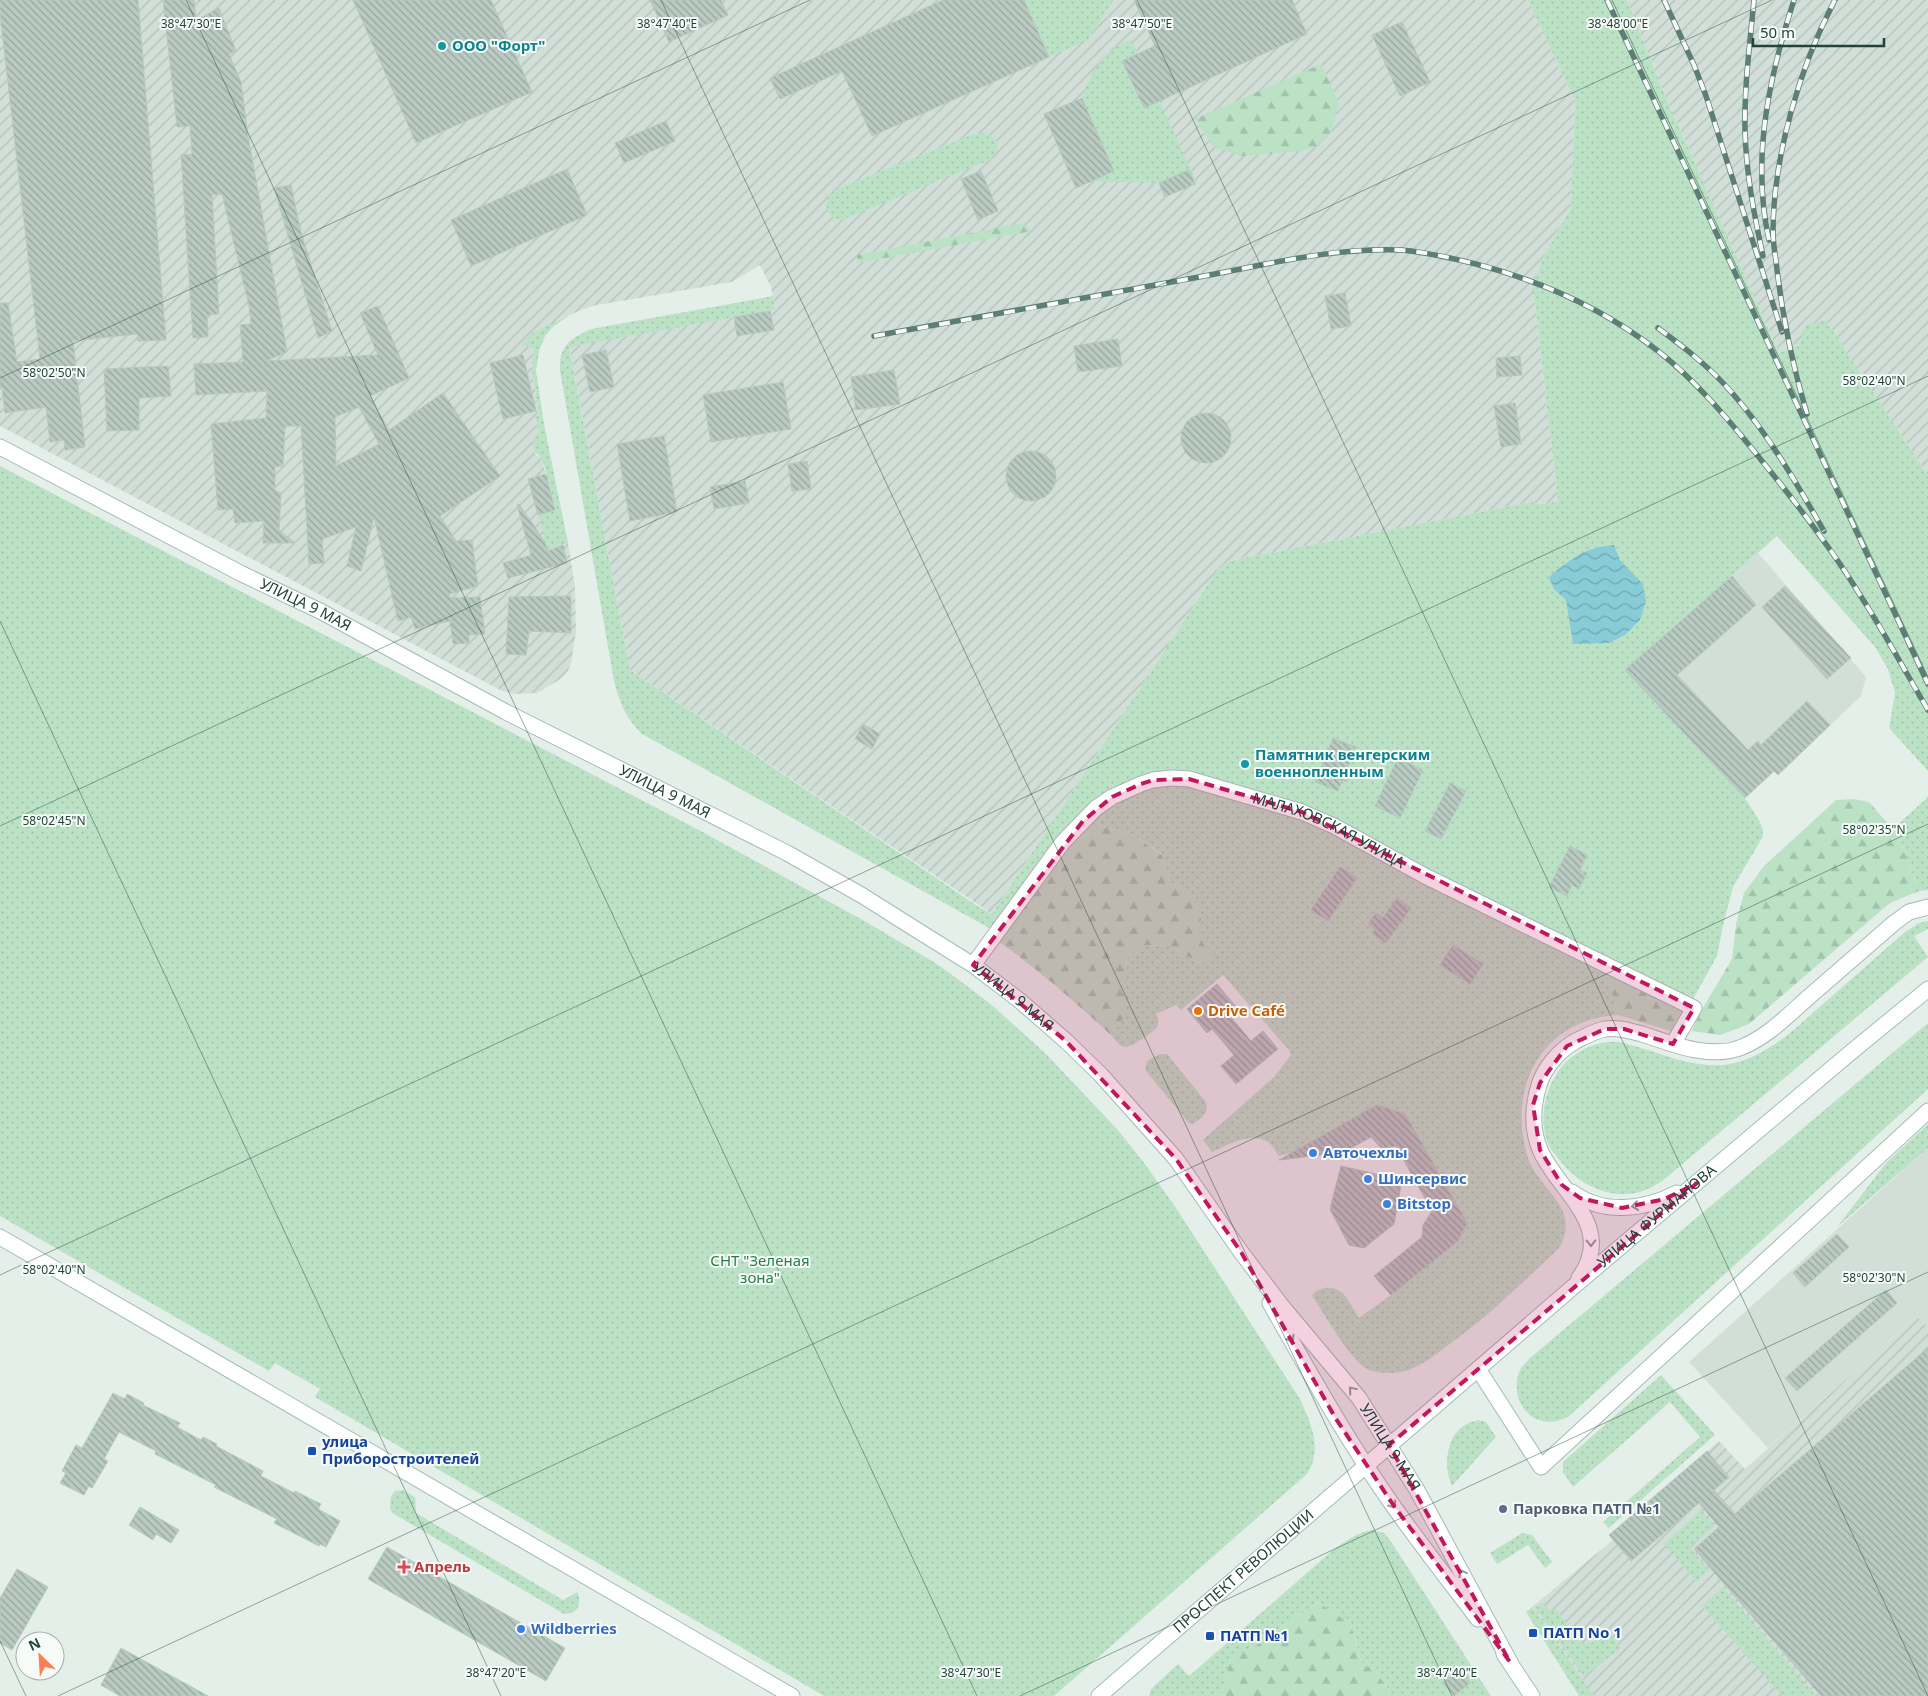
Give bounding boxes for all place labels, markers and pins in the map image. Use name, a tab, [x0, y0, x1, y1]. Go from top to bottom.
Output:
place label: ООО "Форт"	[452, 35, 545, 55]
marker: ООО "Форт"	[436, 40, 448, 52]
place label: Памятник венгерским военнопленным	[1255, 744, 1430, 781]
marker: Памятник венгерским военнопленным	[1239, 758, 1251, 770]
place label: Drive Café	[1208, 1000, 1285, 1020]
marker: Drive Café	[1192, 1005, 1204, 1017]
place label: Авточехлы	[1323, 1142, 1408, 1162]
marker: Авточехлы	[1307, 1147, 1319, 1159]
place label: Шинсервис	[1378, 1168, 1467, 1188]
marker: Шинсервис	[1362, 1173, 1374, 1185]
place label: Bitstop	[1397, 1193, 1451, 1213]
marker: Bitstop	[1381, 1198, 1393, 1210]
place label: улица Приборостроителей	[321, 1431, 479, 1468]
marker: улица Приборостроителей	[306, 1445, 318, 1457]
place label: Парковка ПАТП №1	[1513, 1498, 1661, 1518]
marker: Парковка ПАТП №1	[1497, 1503, 1509, 1515]
place label: Апрель	[414, 1556, 471, 1576]
marker: Апрель	[398, 1561, 410, 1573]
place label: Wildberries	[531, 1618, 617, 1638]
place label: ПАТП No 1	[1543, 1622, 1622, 1642]
marker: Wildberries	[515, 1623, 527, 1635]
place label: ПАТП №1	[1220, 1625, 1289, 1645]
marker: ПАТП No 1	[1527, 1627, 1539, 1639]
marker: ПАТП №1	[1204, 1630, 1216, 1642]

